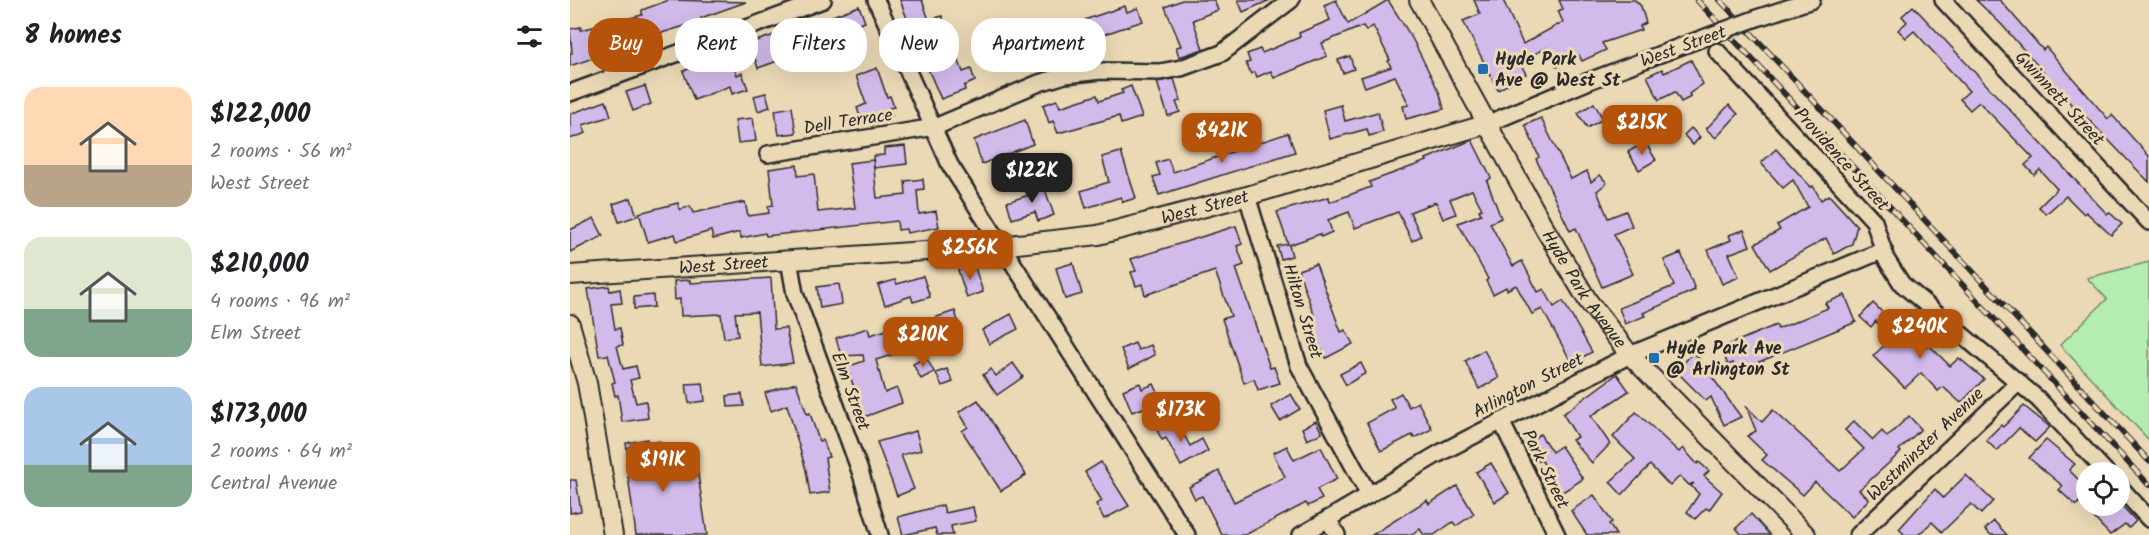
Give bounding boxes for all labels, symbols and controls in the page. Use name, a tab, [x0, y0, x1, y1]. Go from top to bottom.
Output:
text: 8 homes	[24, 15, 122, 57]
chip: Buy	[588, 18, 663, 72]
chip: Rent	[675, 18, 758, 72]
chip: Filters	[770, 18, 867, 72]
chip: New	[879, 18, 959, 72]
chip: Apartment	[971, 18, 1106, 72]
street label: West Street	[1636, 18, 1732, 76]
icon: filters	[513, 20, 546, 53]
street label: Gwinnett Street	[2007, 45, 2112, 154]
place label: Hyde Park Ave @ West St	[1495, 46, 1621, 96]
marker: Hyde Park Ave @ West St	[1476, 62, 1490, 76]
text: $122,000	[210, 94, 310, 136]
street label: Dell Terrace	[802, 101, 895, 144]
street label: Providence Street	[1786, 101, 1896, 219]
pin: $215K	[1600, 105, 1684, 156]
text: $215K	[1616, 108, 1668, 140]
icon: home	[72, 111, 144, 183]
pin: $421K	[1180, 113, 1264, 164]
text: $421K	[1196, 116, 1248, 148]
text: 2 rooms · 56 m²	[210, 136, 352, 168]
pin: $122K	[990, 153, 1074, 204]
text: $122K	[1005, 156, 1059, 188]
text: West Street	[210, 168, 310, 200]
street label: West Street	[1158, 183, 1253, 234]
street label: Hyde Park Avenue	[1533, 225, 1633, 356]
pin: $256K	[928, 230, 1012, 281]
text: $256K	[942, 233, 998, 265]
text: $210,000	[210, 244, 309, 286]
street label: West Street	[678, 249, 771, 284]
street label: Hilton Street	[1273, 260, 1330, 364]
icon: home	[72, 261, 144, 333]
text: 4 rooms · 96 m²	[210, 286, 350, 318]
pin: $240K	[1878, 309, 1962, 360]
text: $240K	[1892, 312, 1948, 344]
pin: $210K	[881, 317, 965, 368]
text: Elm Street	[210, 318, 301, 350]
text: $210K	[897, 320, 949, 352]
place label: Hyde Park Ave @ Arlington St	[1666, 335, 1790, 385]
street label: Arlington Street	[1468, 345, 1590, 427]
street label: Elm Street	[822, 348, 878, 436]
marker: Hyde Park Ave @ Arlington St	[1647, 351, 1661, 365]
street label: Westminster Avenue	[1861, 381, 1991, 509]
pin: $173K	[1139, 392, 1223, 443]
text: $173,000	[210, 394, 307, 436]
text: $173K	[1156, 395, 1206, 427]
icon: home	[72, 411, 144, 483]
street label: Park Street	[1513, 425, 1577, 515]
text: 2 rooms · 64 m²	[210, 436, 352, 468]
pin: $191K	[621, 442, 705, 493]
text: $191K	[640, 445, 686, 477]
map controls	[2076, 462, 2130, 516]
button: locate	[2076, 462, 2130, 516]
text: Central Avenue	[210, 468, 337, 500]

